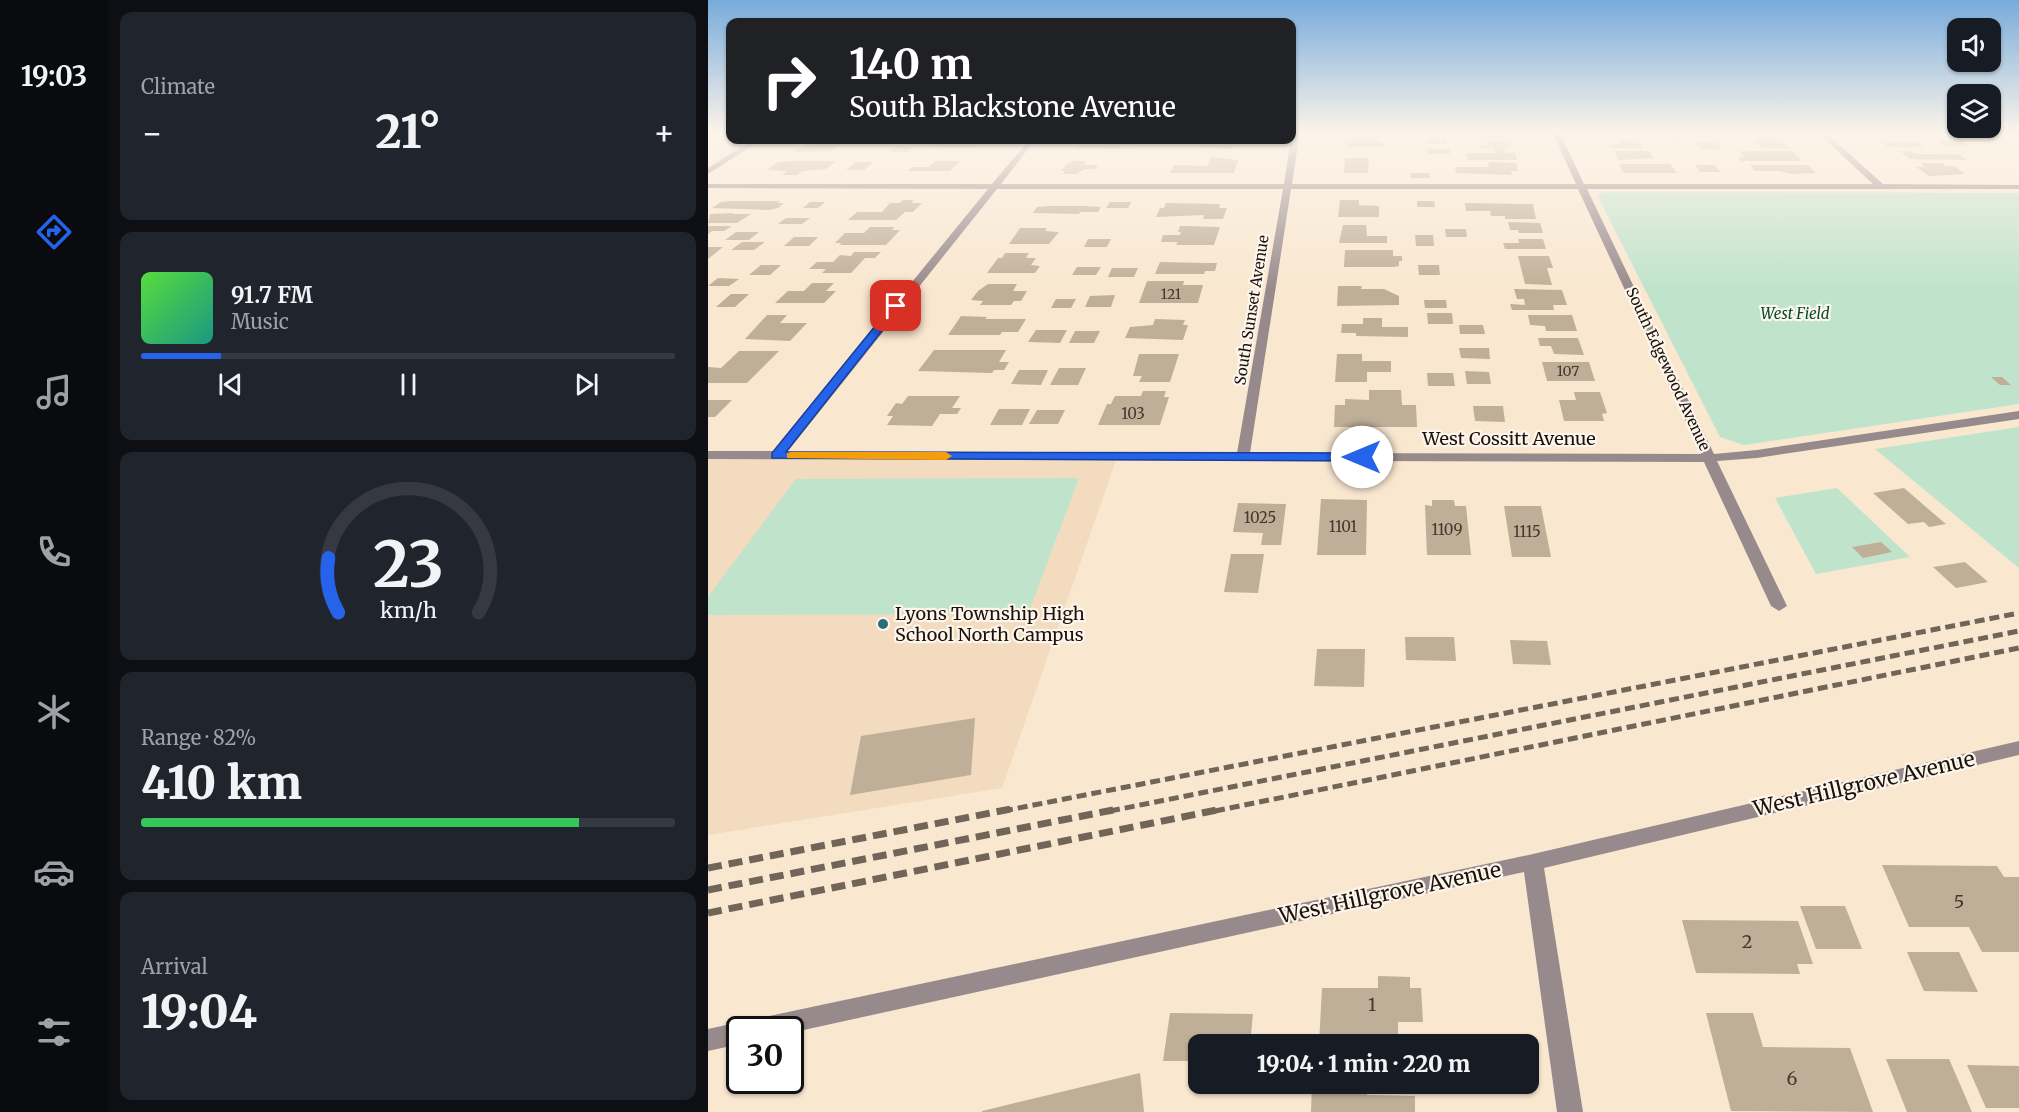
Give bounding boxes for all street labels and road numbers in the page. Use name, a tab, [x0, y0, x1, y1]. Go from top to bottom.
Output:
street label: South Sunset Avenue	[1230, 233, 1273, 386]
street label: South Edgewood Avenue	[1622, 284, 1715, 454]
street label: West Cossitt Avenue	[1421, 427, 1596, 450]
street label: West Hillgrove Avenue	[1750, 745, 1977, 822]
street label: West Hillgrove Avenue	[1275, 856, 1503, 929]

